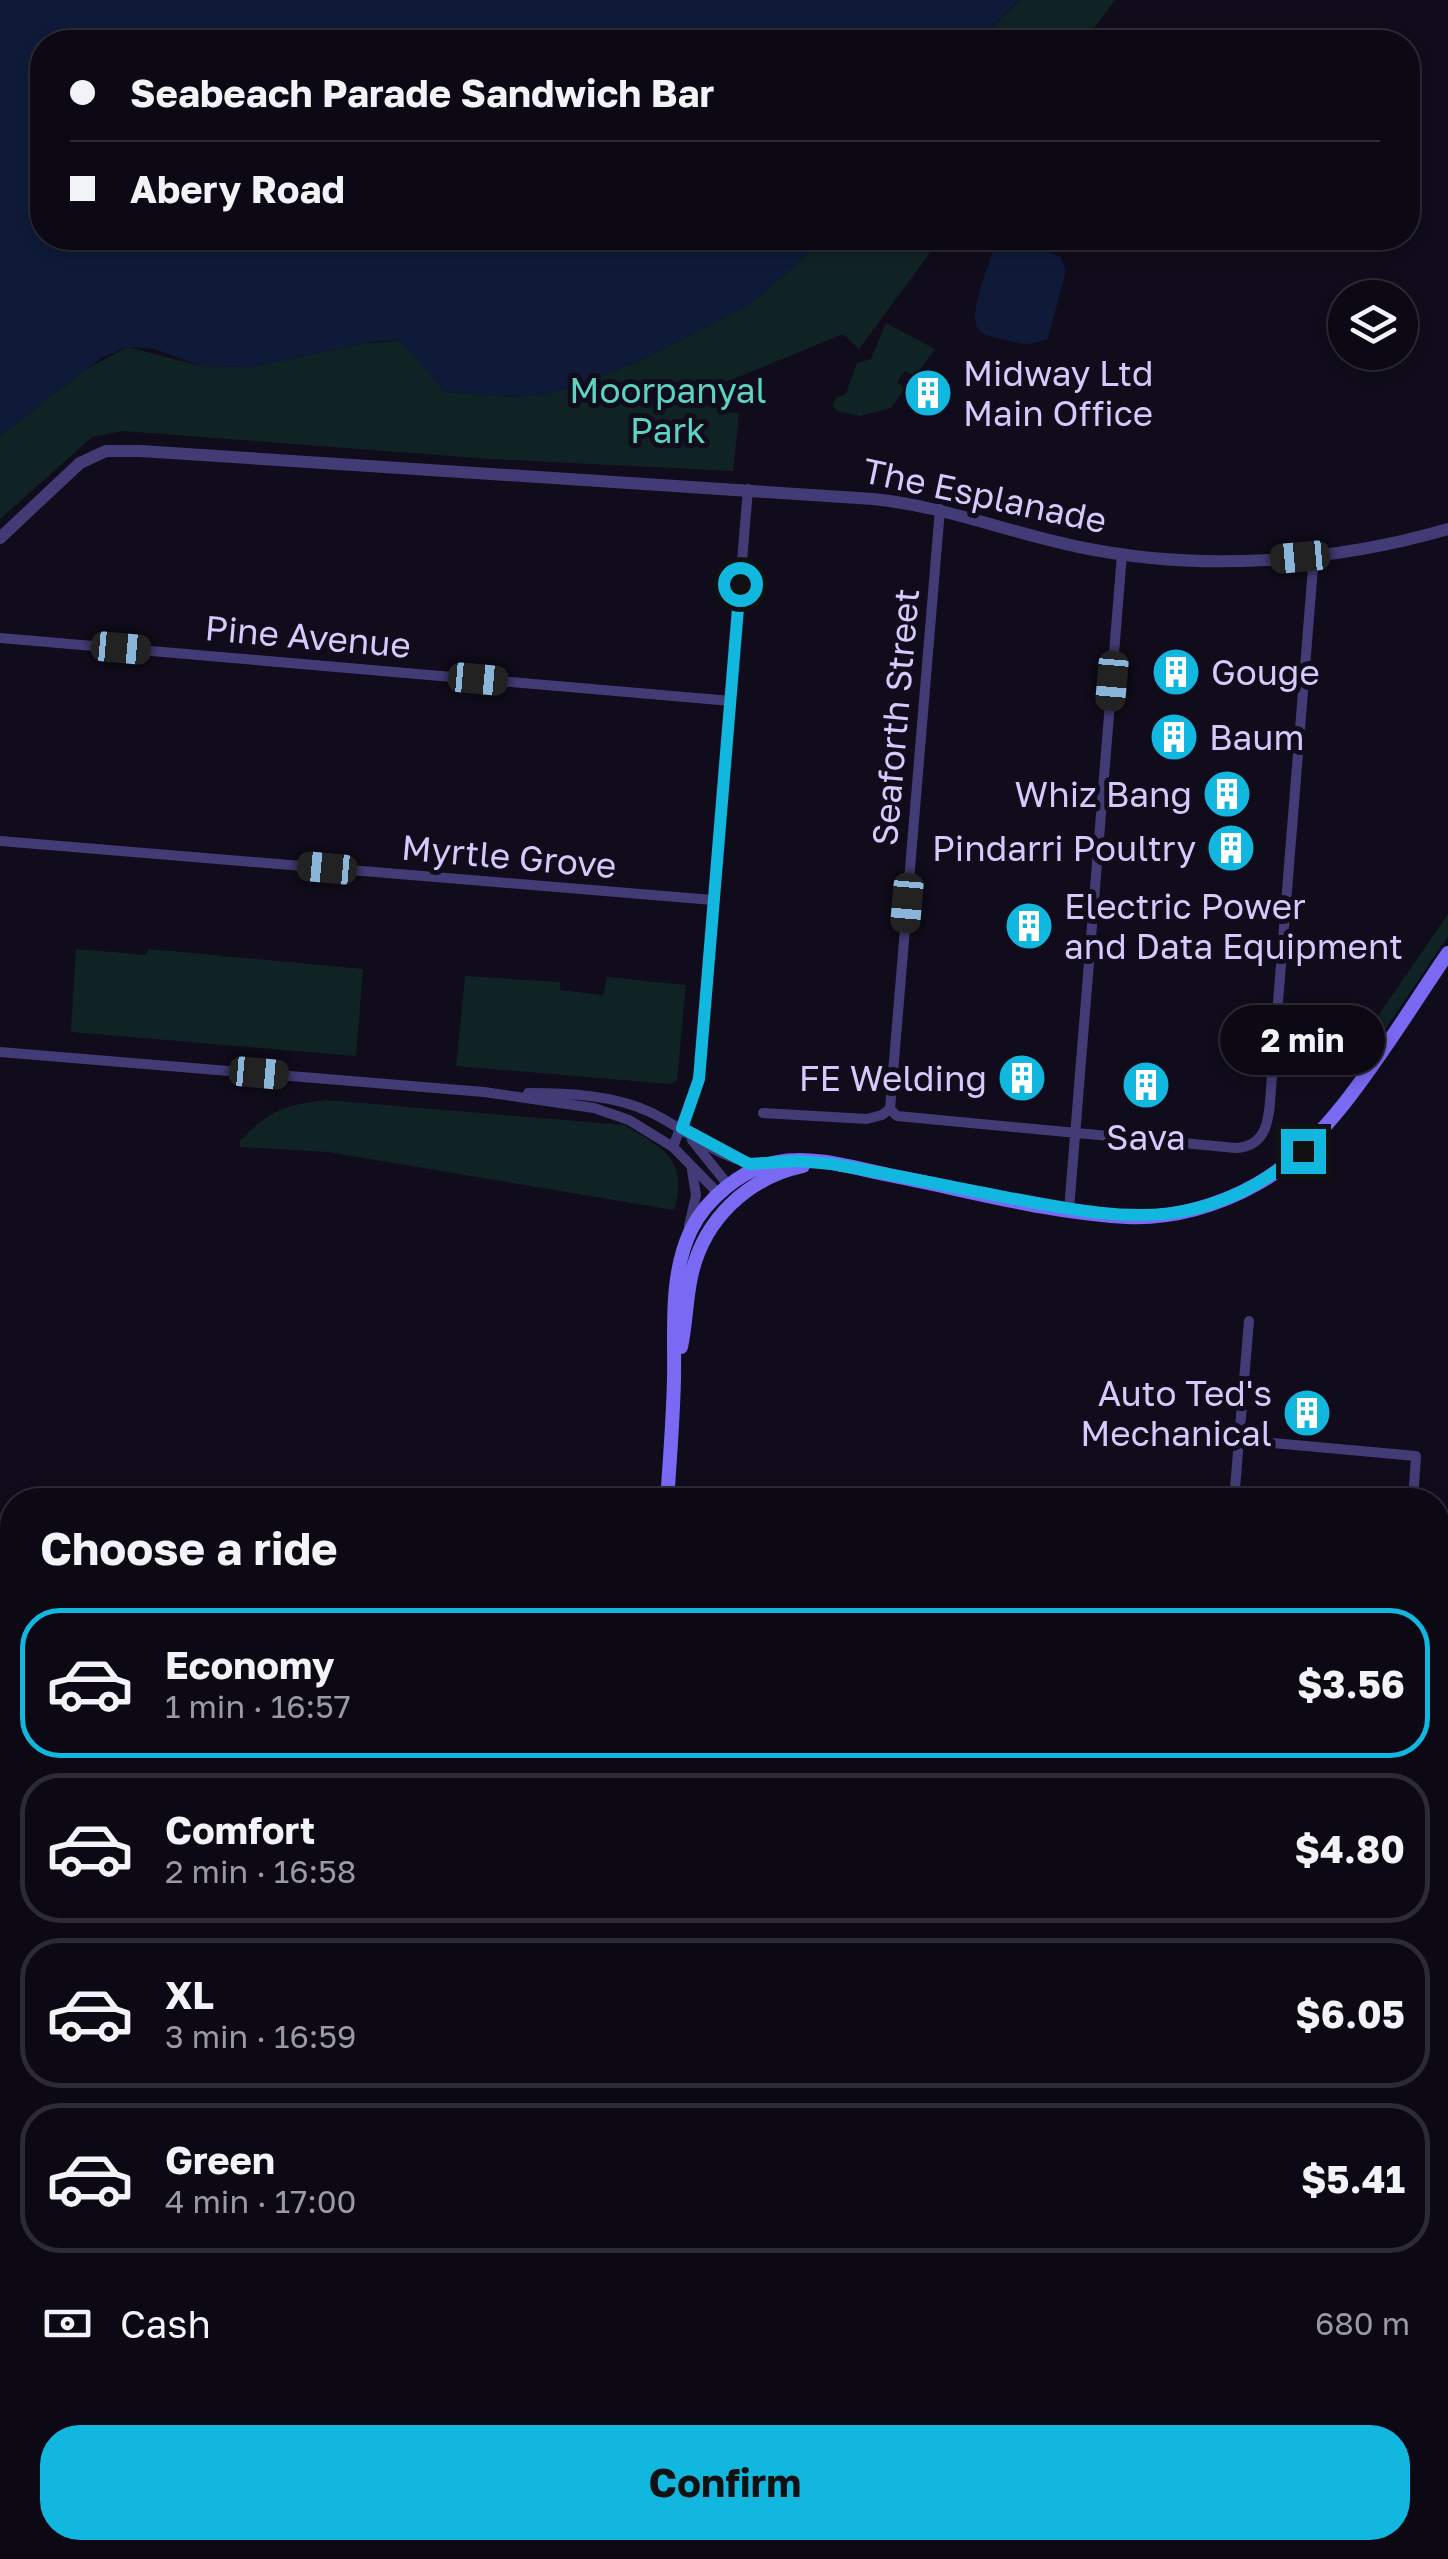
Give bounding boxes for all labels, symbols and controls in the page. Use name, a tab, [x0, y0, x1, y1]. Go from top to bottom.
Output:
text: Seabeach Parade Sandwich Bar	[130, 70, 714, 115]
text: Abery Road	[130, 166, 345, 211]
map controls	[1328, 280, 1418, 370]
button: layers	[1328, 280, 1418, 370]
place label: Midway Ltd Main Office	[963, 352, 1154, 434]
building icon: Midway Ltd Main Office	[902, 367, 954, 419]
park label: Moorpanyal Park	[569, 369, 767, 451]
street label: The Esplanade	[859, 449, 1111, 541]
car	[1269, 539, 1331, 575]
route start	[718, 562, 763, 607]
street label: Seaforth Street	[863, 587, 927, 847]
street label: Pine Avenue	[203, 606, 413, 666]
car	[90, 630, 152, 666]
building icon: Gouge	[1150, 646, 1202, 698]
car	[1094, 650, 1130, 712]
place label: Gouge	[1211, 651, 1320, 693]
car	[447, 661, 509, 697]
building icon: Baum	[1148, 711, 1200, 763]
place label: Baum	[1209, 716, 1304, 758]
building icon: Whiz Bang	[1201, 768, 1253, 820]
place label: Whiz Bang	[1015, 773, 1192, 815]
building icon: Pindarri Poultry	[1205, 822, 1257, 874]
street label: Myrtle Grove	[400, 826, 618, 886]
place label: Pindarri Poultry	[932, 827, 1196, 869]
car	[296, 850, 358, 886]
car	[889, 872, 925, 934]
place label: Electric Power and Data Equipment	[1064, 885, 1403, 967]
building icon: Electric Power and Data Equipment	[1003, 900, 1055, 952]
callout: 2 min	[1220, 1006, 1386, 1076]
text: 2 min	[1261, 1021, 1344, 1059]
building icon: FE Welding	[996, 1052, 1048, 1104]
car	[228, 1055, 290, 1091]
place label: FE Welding	[799, 1057, 987, 1099]
building icon: Sava	[1120, 1059, 1172, 1111]
place label: Sava	[1106, 1116, 1186, 1158]
route end	[1281, 1129, 1326, 1174]
place label: Auto Ted's Mechanical	[1080, 1372, 1272, 1454]
building icon: Auto Ted's Mechanical	[1281, 1387, 1333, 1439]
text: Choose a ride	[40, 1521, 338, 1575]
icon: car	[45, 1638, 135, 1728]
text: Economy	[165, 1642, 334, 1687]
text: $3.56	[1297, 1661, 1405, 1706]
text: 1 min · 16:57	[165, 1687, 351, 1725]
icon: car	[45, 1803, 135, 1893]
text: Comfort	[165, 1807, 315, 1852]
text: $4.80	[1295, 1826, 1405, 1871]
text: 2 min · 16:58	[165, 1852, 356, 1890]
icon: car	[45, 1968, 135, 2058]
text: XL	[165, 1972, 214, 2017]
text: $6.05	[1295, 1991, 1405, 2036]
text: 3 min · 16:59	[165, 2017, 356, 2055]
icon: car	[45, 2133, 135, 2223]
text: Green	[165, 2137, 275, 2182]
text: $5.41	[1301, 2156, 1405, 2201]
text: 4 min · 17:00	[165, 2182, 356, 2220]
icon: cash	[40, 2296, 95, 2351]
text: Cash	[120, 2301, 211, 2346]
text: 680 m	[1315, 2304, 1410, 2342]
button: Confirm	[40, 2425, 1410, 2540]

